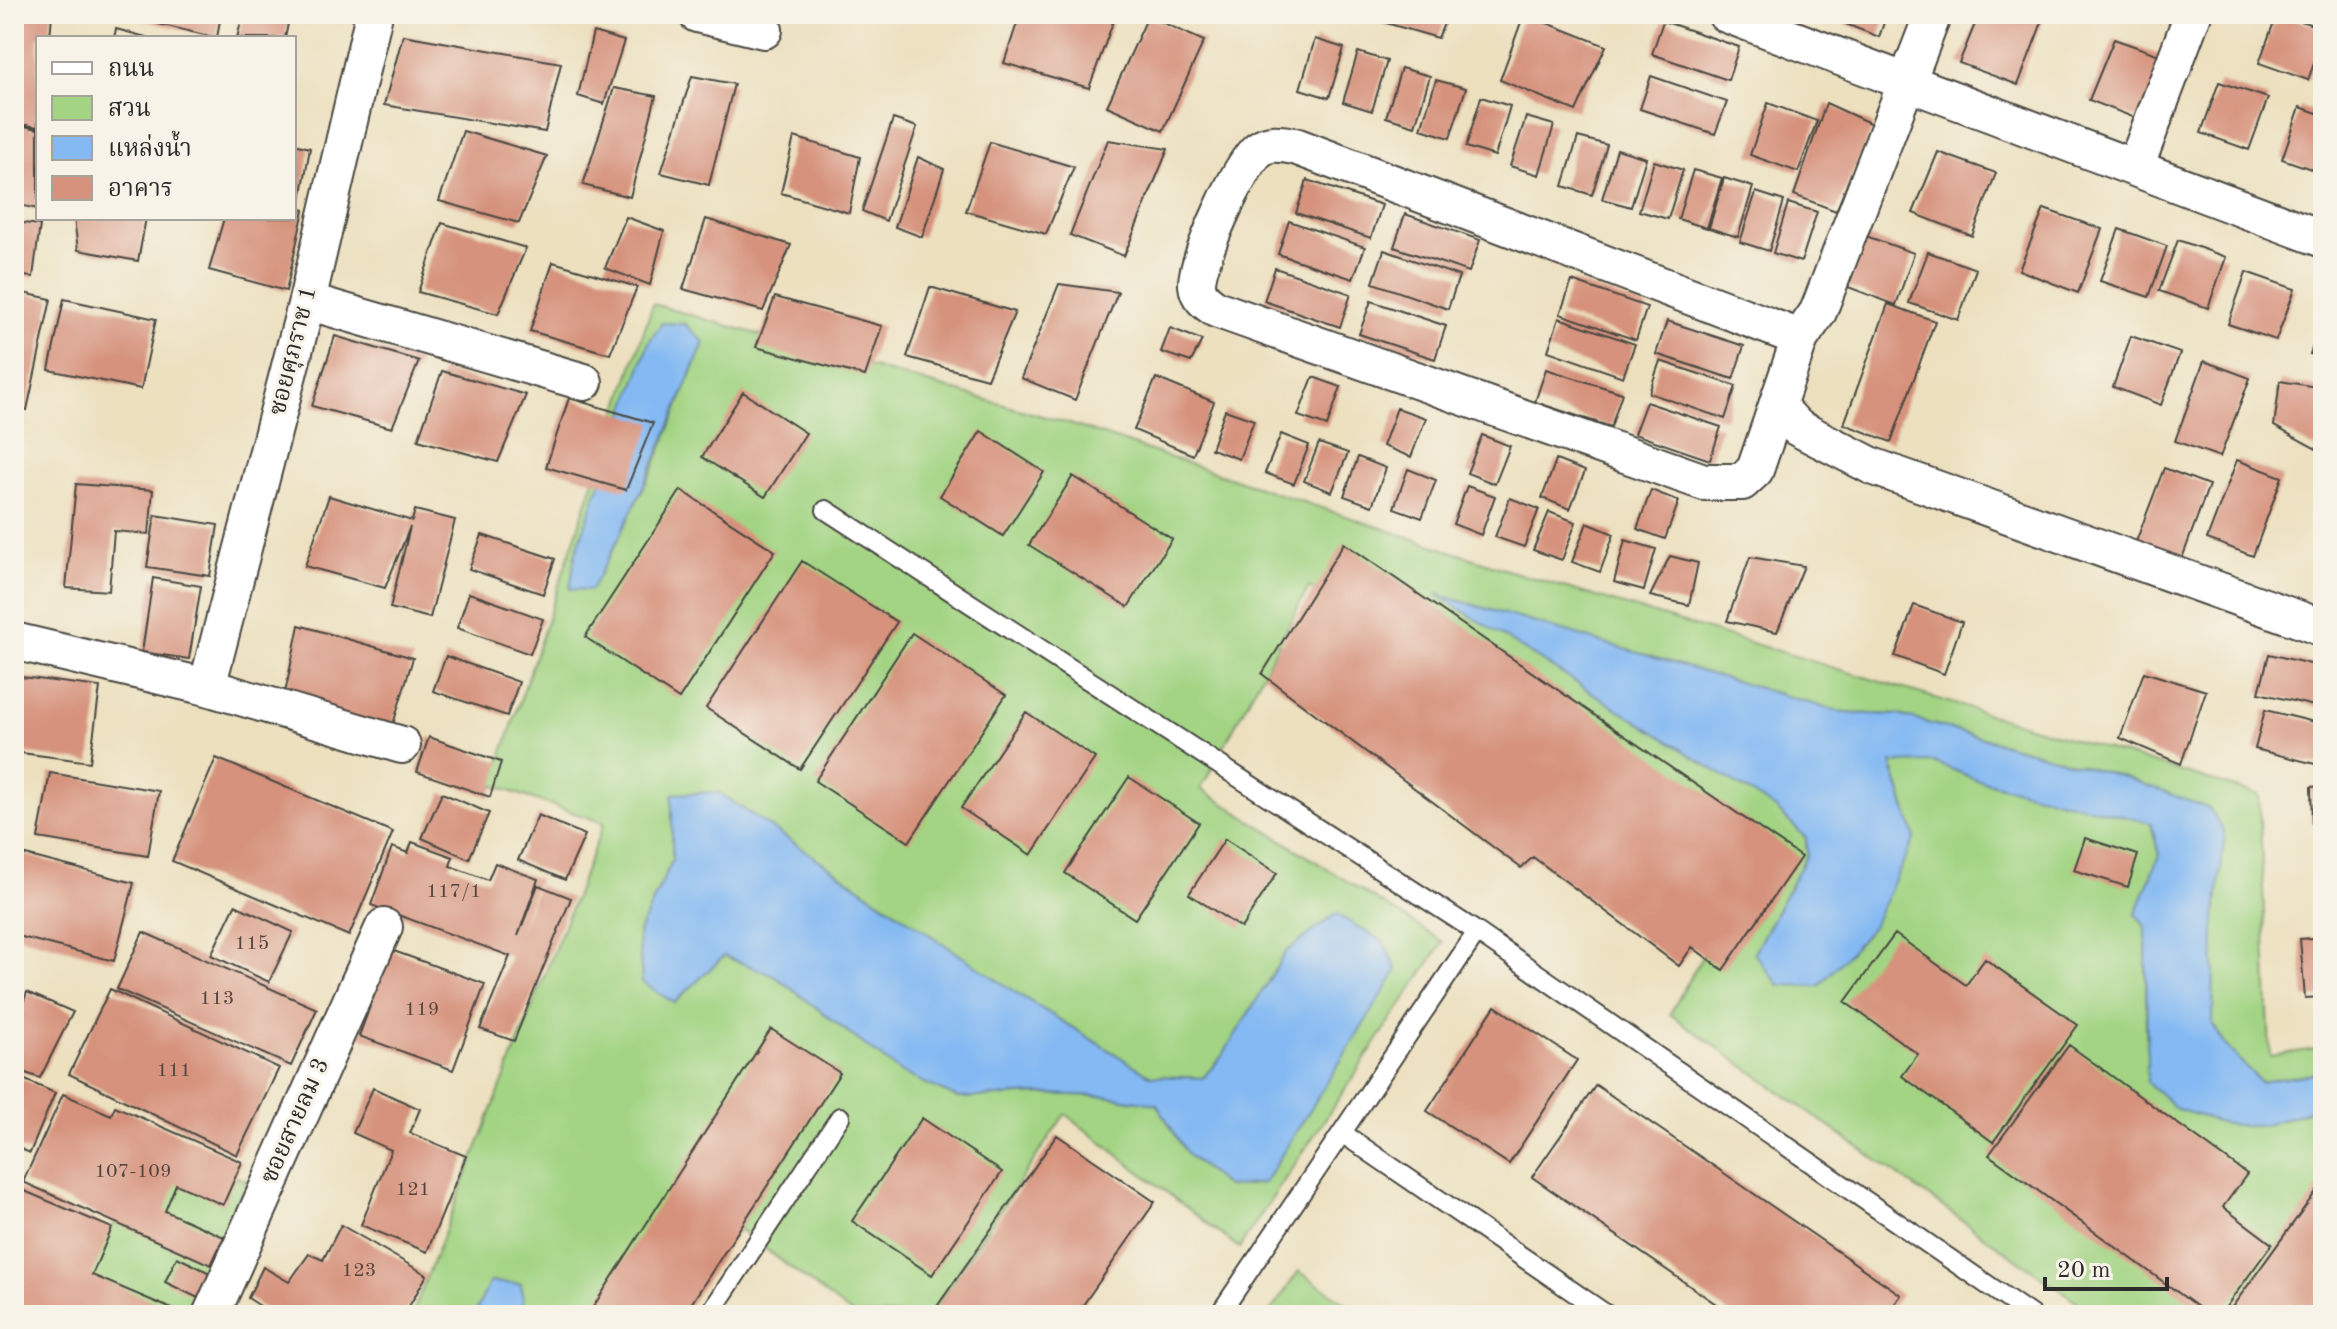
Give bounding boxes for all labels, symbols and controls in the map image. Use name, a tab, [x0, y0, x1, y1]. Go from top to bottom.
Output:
legend	[36, 36, 296, 220]
text: ถนน	[108, 58, 154, 82]
text: สวน	[108, 98, 151, 122]
text: แหล่งน้ำ	[108, 130, 192, 162]
text: อาคาร	[108, 178, 173, 202]
street label: ซอยศุภราช 1	[266, 284, 323, 418]
house number: 117/1	[426, 882, 482, 902]
house number: 115	[235, 934, 269, 954]
house number: 113	[200, 989, 234, 1009]
house number: 119	[405, 1000, 439, 1020]
street label: ซอยสายลม 3	[258, 1055, 334, 1187]
house number: 111	[157, 1061, 191, 1081]
house number: 107-109	[95, 1162, 172, 1182]
house number: 121	[396, 1180, 430, 1200]
scale bar	[2045, 1241, 2167, 1291]
text: 20 m	[2057, 1259, 2111, 1283]
house number: 123	[342, 1261, 376, 1281]

